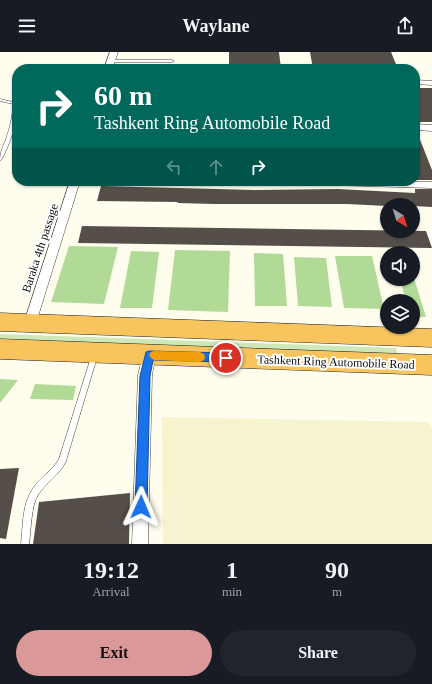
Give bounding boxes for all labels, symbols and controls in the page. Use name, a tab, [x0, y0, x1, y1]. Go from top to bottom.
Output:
icon: menu	[16, 15, 38, 37]
icon: share	[394, 15, 416, 37]
text: Waylane	[182, 16, 250, 36]
icon: right	[28, 80, 80, 132]
text: 60 m	[94, 80, 152, 111]
text: Tashkent Ring Automobile Road	[94, 113, 330, 133]
icon: left	[163, 156, 185, 178]
icon: ahead	[205, 156, 227, 178]
icon: right	[247, 156, 269, 178]
north arrow	[380, 198, 420, 238]
map controls	[380, 198, 420, 334]
street label: Baraka 4th passage	[19, 202, 61, 294]
button: sound	[380, 246, 420, 286]
button: layers	[380, 294, 420, 334]
pin	[209, 341, 243, 375]
icon: arrive	[215, 347, 237, 369]
street label: Tashkent Ring Automobile Road	[257, 352, 415, 372]
position arrow	[120, 486, 162, 528]
text: 19:12	[83, 557, 139, 583]
text: 1	[226, 557, 238, 583]
text: 90	[325, 557, 349, 583]
text: Arrival	[92, 584, 130, 599]
text: min	[222, 584, 242, 599]
text: m	[332, 584, 342, 599]
button: Exit	[16, 630, 212, 676]
button: Share	[220, 630, 416, 676]

